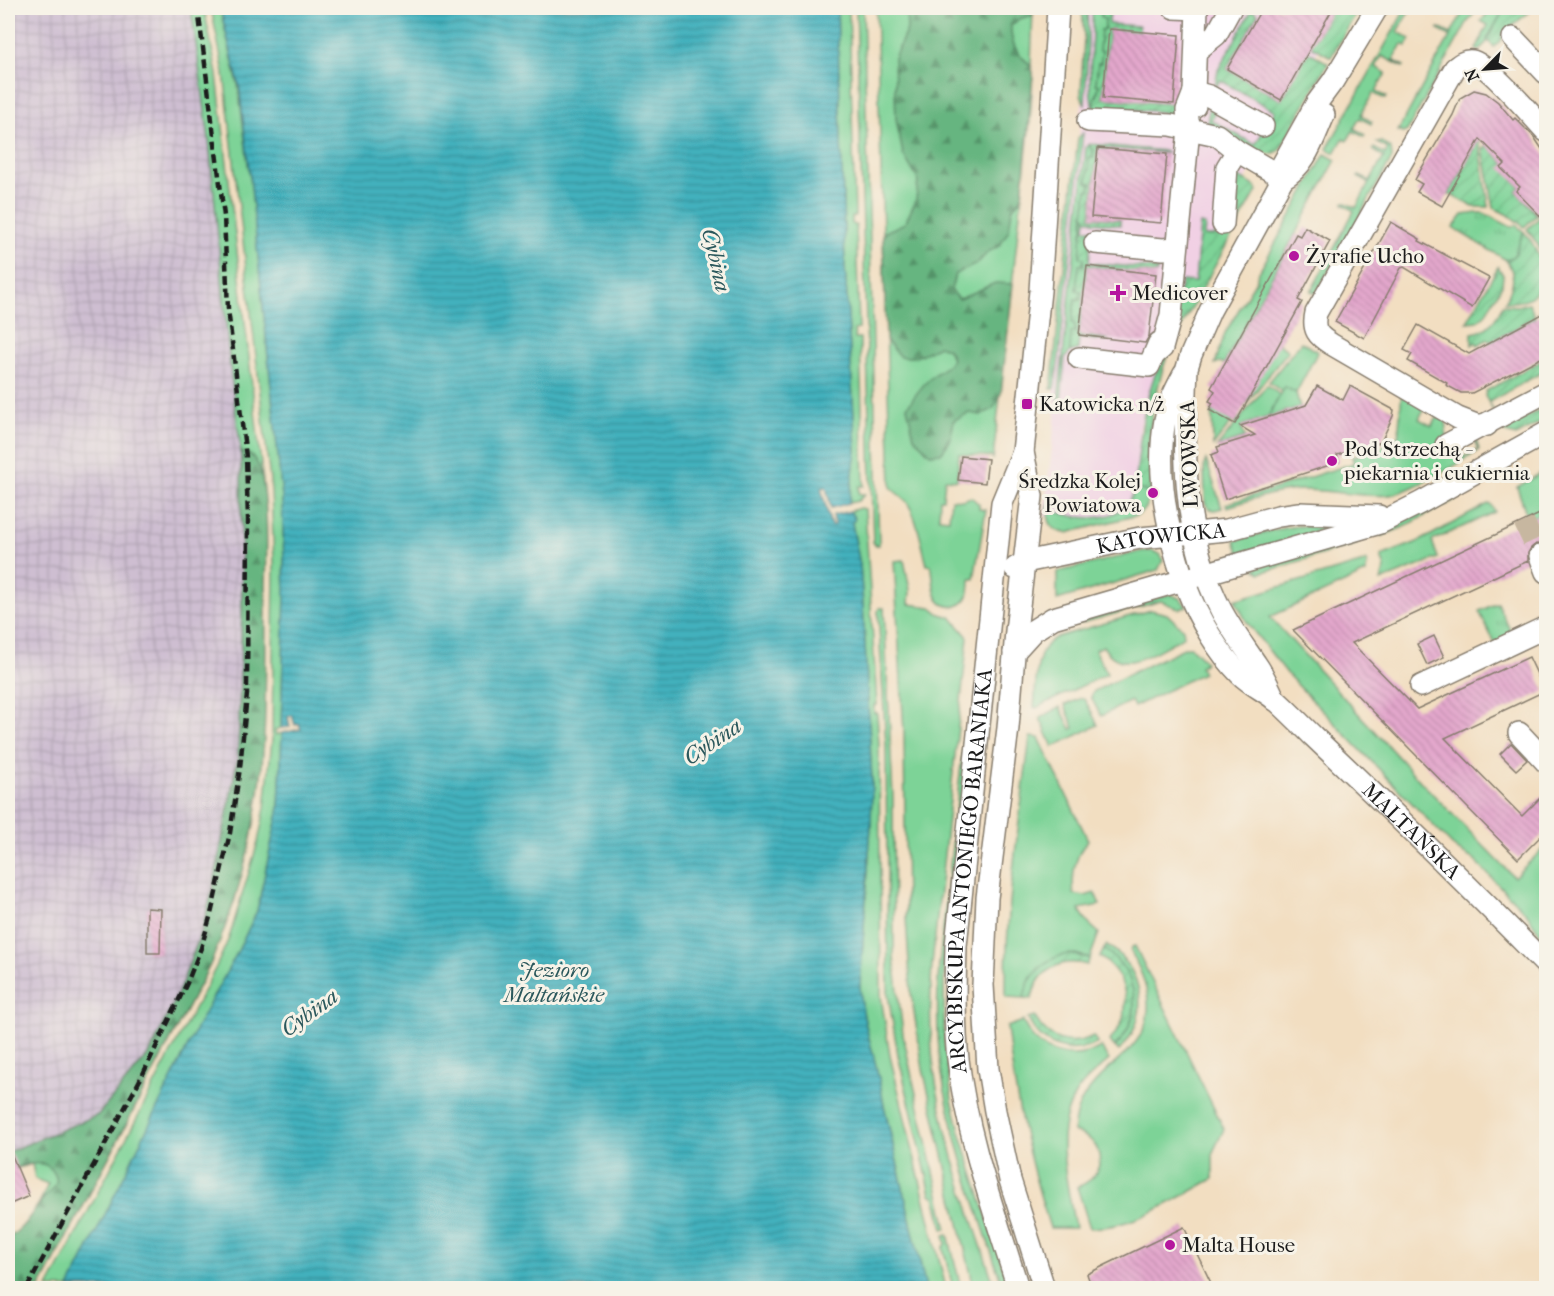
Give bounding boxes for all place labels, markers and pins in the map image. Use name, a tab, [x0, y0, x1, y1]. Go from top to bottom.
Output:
place label: Żyrafie Ucho	[1306, 244, 1424, 268]
marker: Żyrafie Ucho	[1287, 249, 1301, 263]
place label: Medicover	[1132, 281, 1228, 305]
marker: Medicover	[1109, 284, 1127, 302]
place label: Katowicka n/ż	[1039, 392, 1164, 416]
marker: Katowicka n/ż	[1020, 397, 1034, 411]
place label: Pod Strzechą - piekarnia i cukiernia	[1343, 437, 1530, 485]
marker: Pod Strzechą - piekarnia i cukiernia	[1325, 454, 1339, 468]
place label: Średzka Kolej Powiatowa	[1018, 469, 1141, 517]
marker: Średzka Kolej Powiatowa	[1146, 486, 1160, 500]
place label: Malta House	[1182, 1233, 1295, 1257]
marker: Malta House	[1163, 1238, 1177, 1252]

